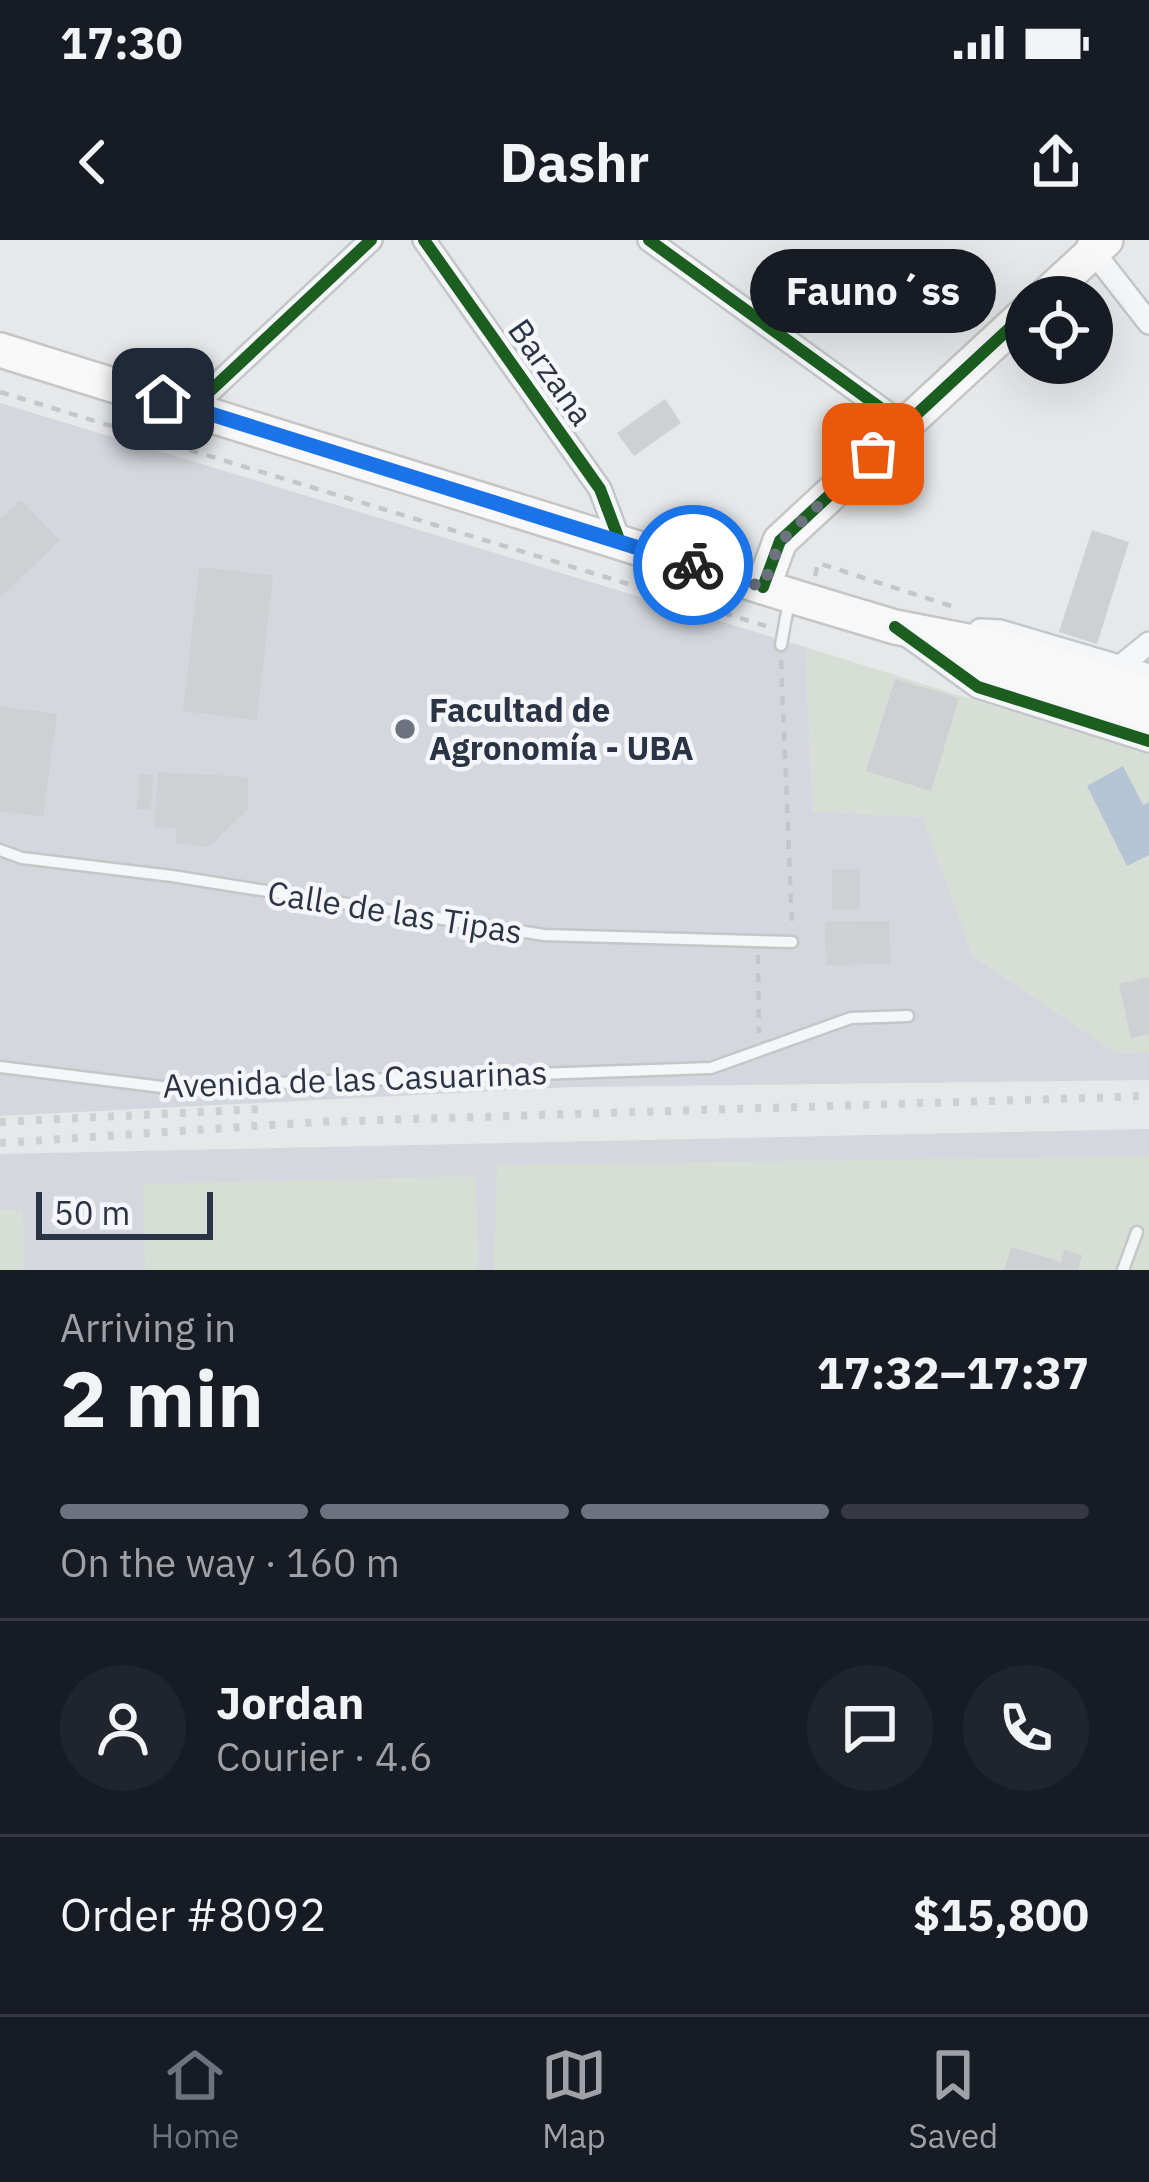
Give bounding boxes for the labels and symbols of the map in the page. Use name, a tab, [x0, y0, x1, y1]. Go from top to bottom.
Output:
callout: Fauno´ss	[750, 250, 996, 334]
street label: Barzana	[499, 310, 604, 433]
pin	[112, 348, 214, 450]
pin	[822, 403, 924, 505]
courier	[633, 505, 753, 625]
place label: Facultad de Agronomía - UBA	[429, 688, 694, 769]
marker: Facultad de Agronomía - UBA	[392, 716, 418, 742]
street label: Calle de las Tipas	[265, 870, 525, 953]
street label: Avenida de las Casuarinas	[162, 1050, 548, 1107]
scale bar	[36, 1186, 213, 1239]

